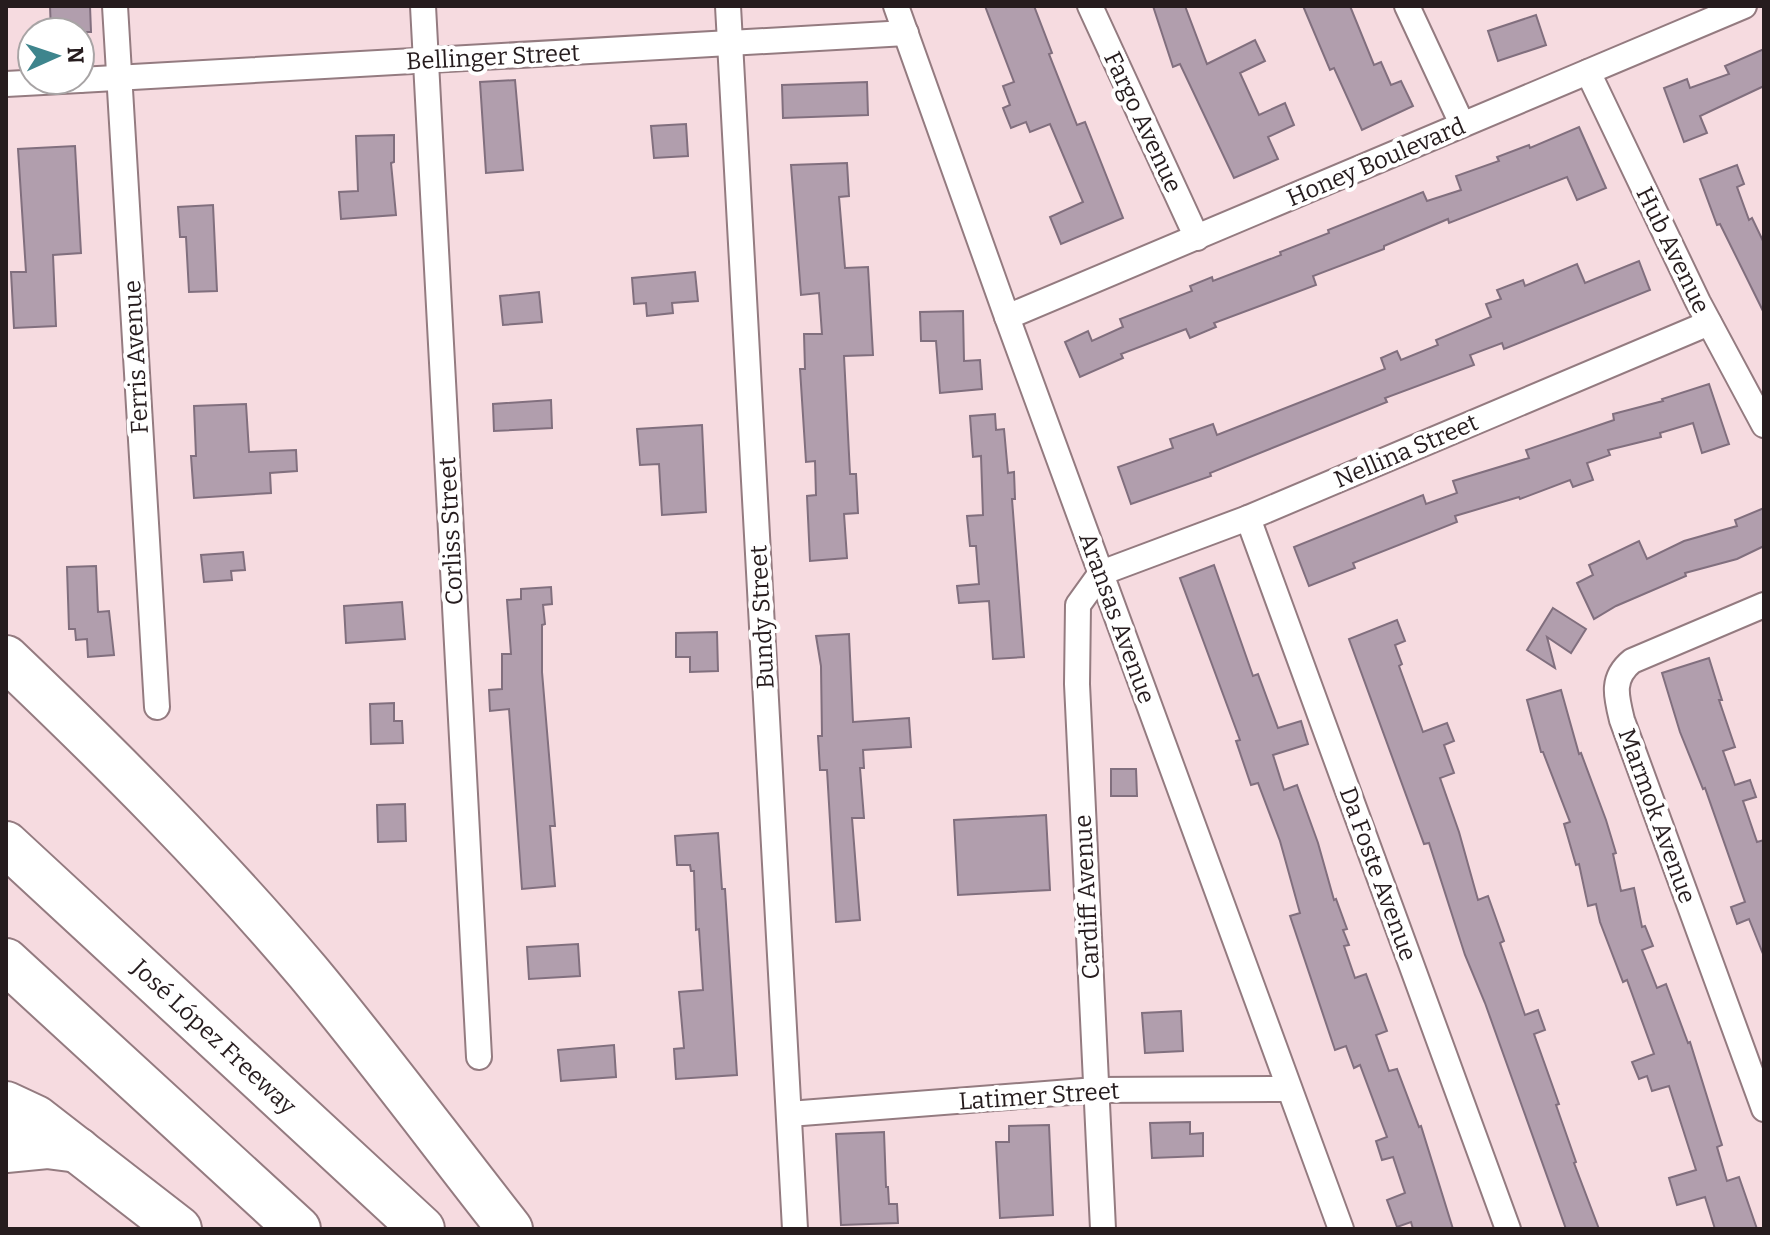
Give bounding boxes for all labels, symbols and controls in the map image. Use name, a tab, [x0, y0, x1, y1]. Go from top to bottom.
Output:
north arrow	[16, 16, 96, 96]
street label: Bellinger Street	[405, 38, 581, 76]
text: N	[62, 46, 89, 64]
street label: Fargo Avenue	[1098, 47, 1188, 197]
street label: Honey Boulevard	[1283, 112, 1469, 212]
street label: Hub Avenue	[1630, 182, 1716, 318]
street label: Ferris Avenue	[118, 279, 154, 435]
street label: Nellina Street	[1330, 408, 1482, 494]
street label: Corliss Street	[433, 456, 469, 606]
street label: Aransas Avenue	[1073, 529, 1161, 707]
street label: Bundy Street	[744, 544, 780, 690]
street label: Marmok Avenue	[1612, 725, 1702, 907]
street label: Da Foste Avenue	[1334, 783, 1422, 965]
street label: Cardiff Avenue	[1069, 814, 1105, 980]
street label: José López Freeway	[125, 953, 302, 1120]
street label: Latimer Street	[958, 1076, 1121, 1116]

